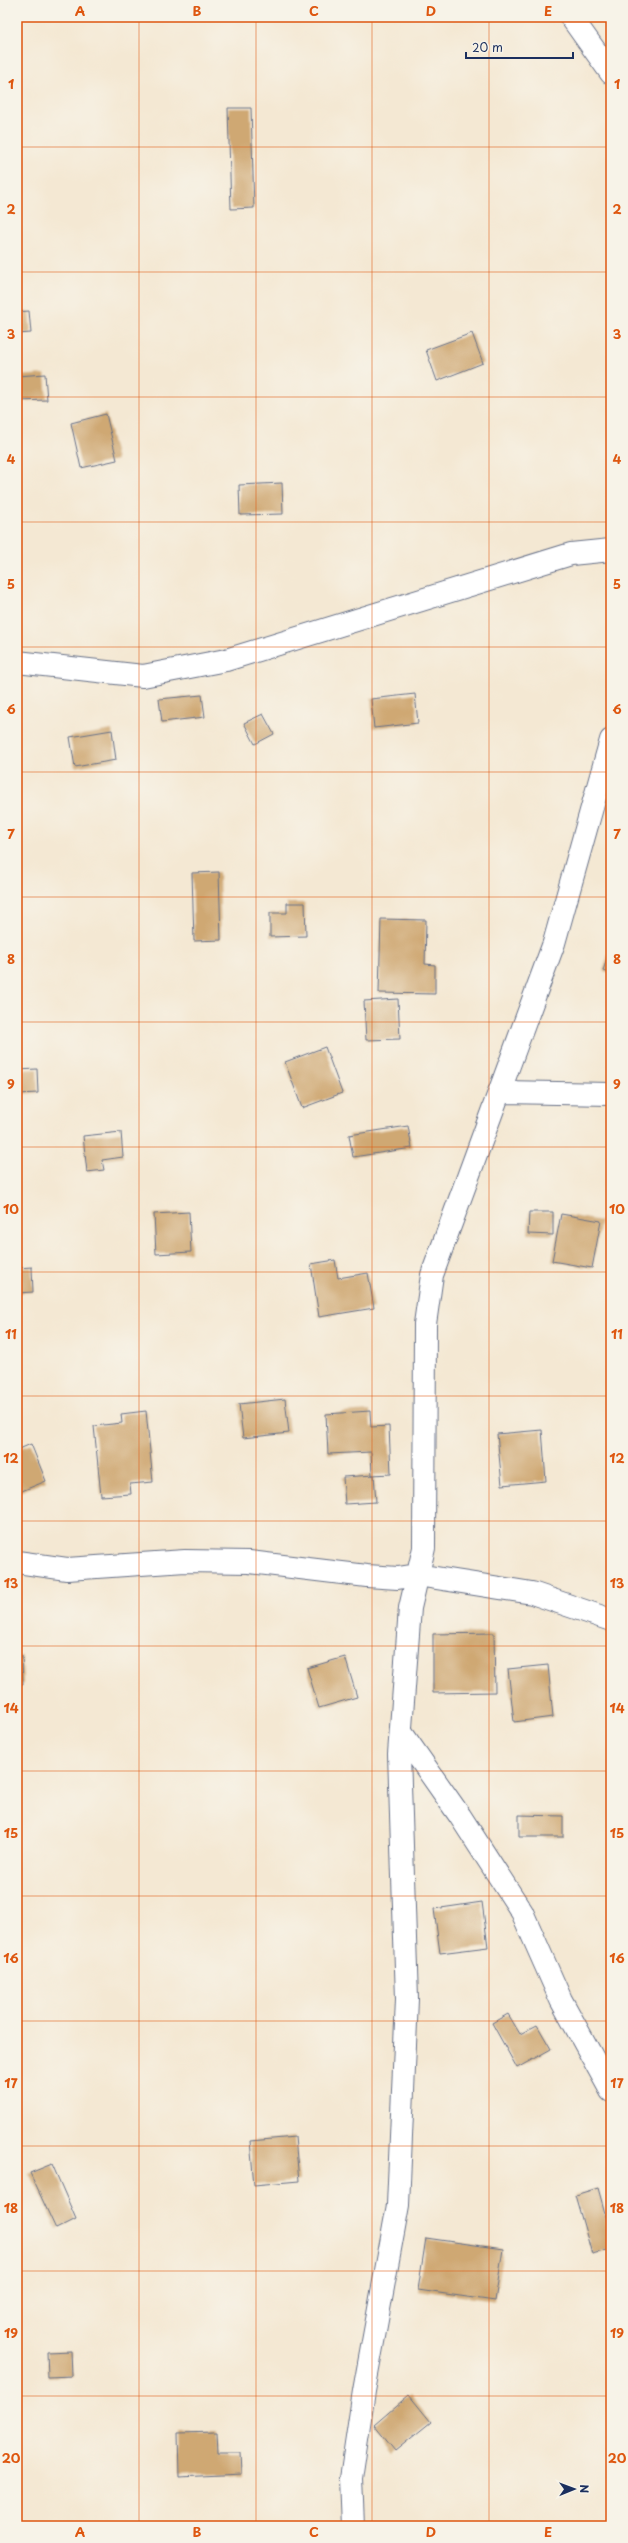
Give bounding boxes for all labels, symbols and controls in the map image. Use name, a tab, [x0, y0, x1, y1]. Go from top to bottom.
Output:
text: A	[75, 1, 85, 20]
text: B	[193, 1, 202, 20]
text: C	[309, 1, 319, 20]
text: D	[426, 1, 436, 20]
text: E	[544, 1, 552, 20]
scale bar	[466, 34, 573, 60]
text: 20 m	[472, 38, 503, 56]
text: 1	[8, 74, 14, 93]
text: 1	[614, 74, 620, 93]
text: 2	[6, 199, 16, 218]
text: 2	[612, 199, 622, 218]
text: 3	[7, 324, 16, 343]
text: 3	[613, 324, 622, 343]
text: 4	[7, 449, 16, 468]
text: 4	[613, 449, 622, 468]
text: 5	[7, 574, 15, 593]
text: 5	[613, 574, 621, 593]
text: 6	[6, 699, 16, 718]
text: 6	[612, 699, 622, 718]
text: 7	[7, 824, 15, 843]
text: 7	[613, 824, 621, 843]
text: 8	[7, 949, 15, 968]
text: 8	[613, 949, 621, 968]
text: 9	[7, 1074, 15, 1093]
text: 9	[613, 1074, 621, 1093]
text: 10	[3, 1199, 19, 1218]
text: 10	[609, 1199, 625, 1218]
text: 11	[5, 1324, 17, 1343]
text: 11	[611, 1324, 623, 1343]
text: 12	[3, 1448, 19, 1467]
text: 12	[609, 1448, 625, 1467]
text: 13	[4, 1573, 19, 1592]
text: 13	[610, 1573, 625, 1592]
text: 14	[3, 1698, 19, 1717]
text: 14	[609, 1698, 625, 1717]
text: 15	[4, 1823, 18, 1842]
text: 15	[610, 1823, 624, 1842]
text: 16	[3, 1948, 19, 1967]
text: 16	[609, 1948, 625, 1967]
text: 17	[4, 2073, 18, 2092]
text: 17	[610, 2073, 624, 2092]
text: 18	[4, 2198, 18, 2217]
text: 18	[610, 2198, 624, 2217]
text: 19	[4, 2323, 18, 2342]
text: 19	[610, 2323, 624, 2342]
text: 20	[2, 2448, 21, 2467]
text: 20	[608, 2448, 627, 2467]
north arrow	[554, 2469, 594, 2509]
text: N	[576, 2484, 593, 2494]
text: A	[75, 2522, 85, 2541]
text: B	[193, 2522, 202, 2541]
text: C	[309, 2522, 319, 2541]
text: D	[426, 2522, 436, 2541]
text: E	[544, 2522, 552, 2541]

